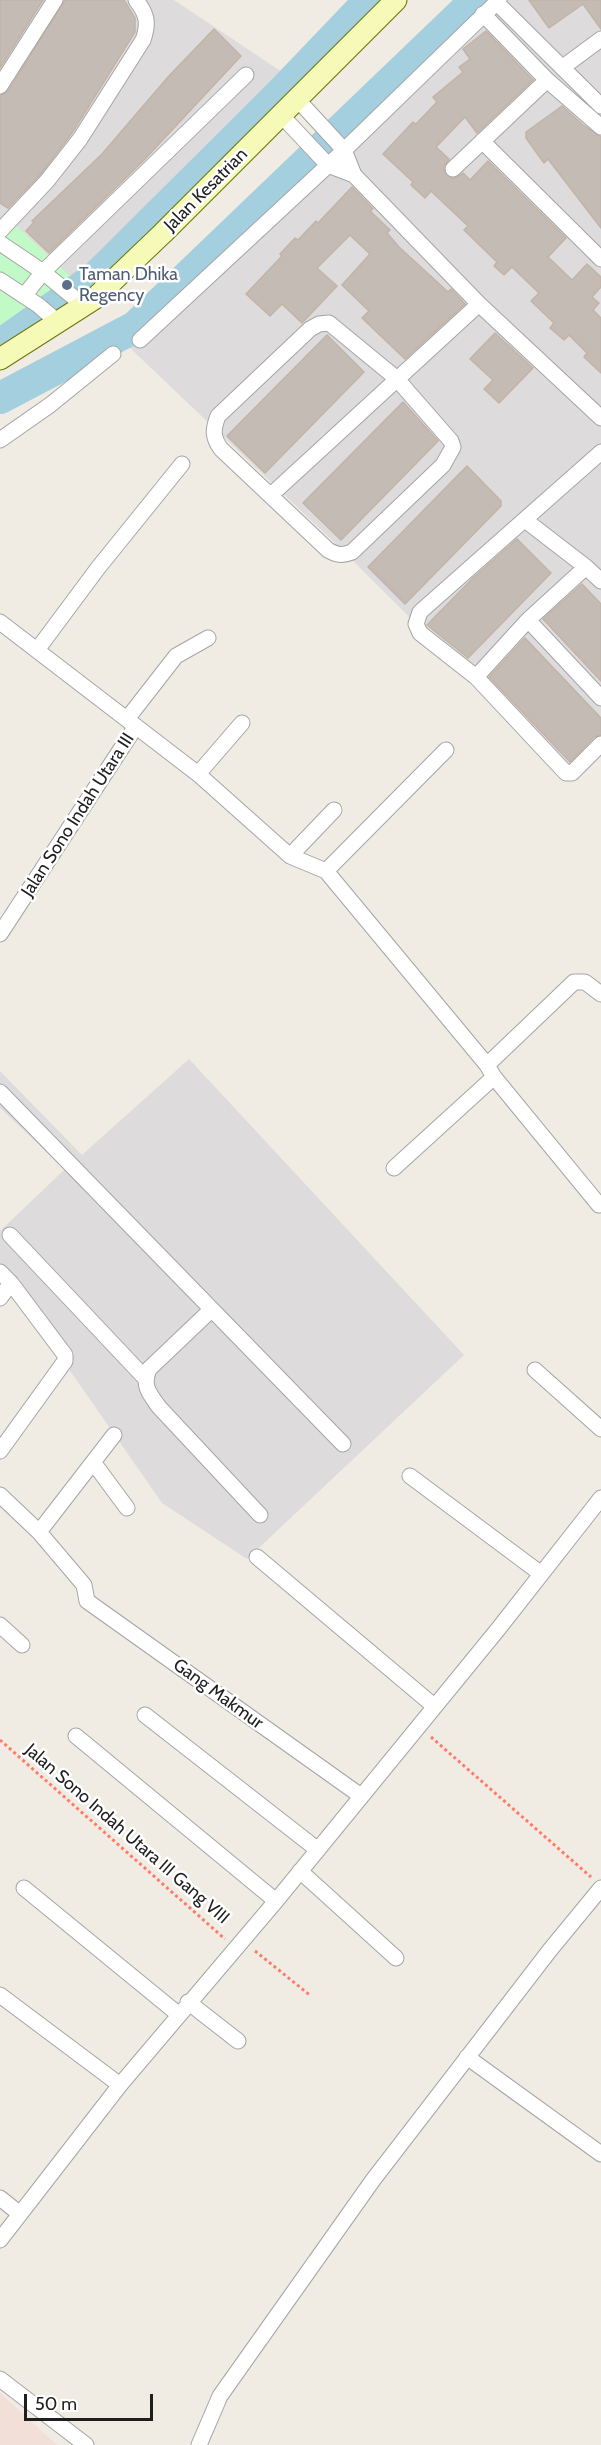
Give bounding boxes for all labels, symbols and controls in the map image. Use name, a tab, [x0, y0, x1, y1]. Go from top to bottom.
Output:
street label: Jalan Kesatrian	[160, 144, 252, 236]
place label: Taman Dhika Regency	[79, 264, 178, 306]
marker: Taman Dhika Regency	[60, 278, 74, 292]
street label: Jalan Sono Indah Utara III	[17, 729, 139, 901]
street label: Gang Makmur	[169, 1654, 267, 1734]
street label: Jalan Sono Indah Utara III Gang VIII	[20, 1739, 234, 1929]
scale bar	[27, 2382, 156, 2420]
text: 50 m	[35, 2393, 77, 2415]

